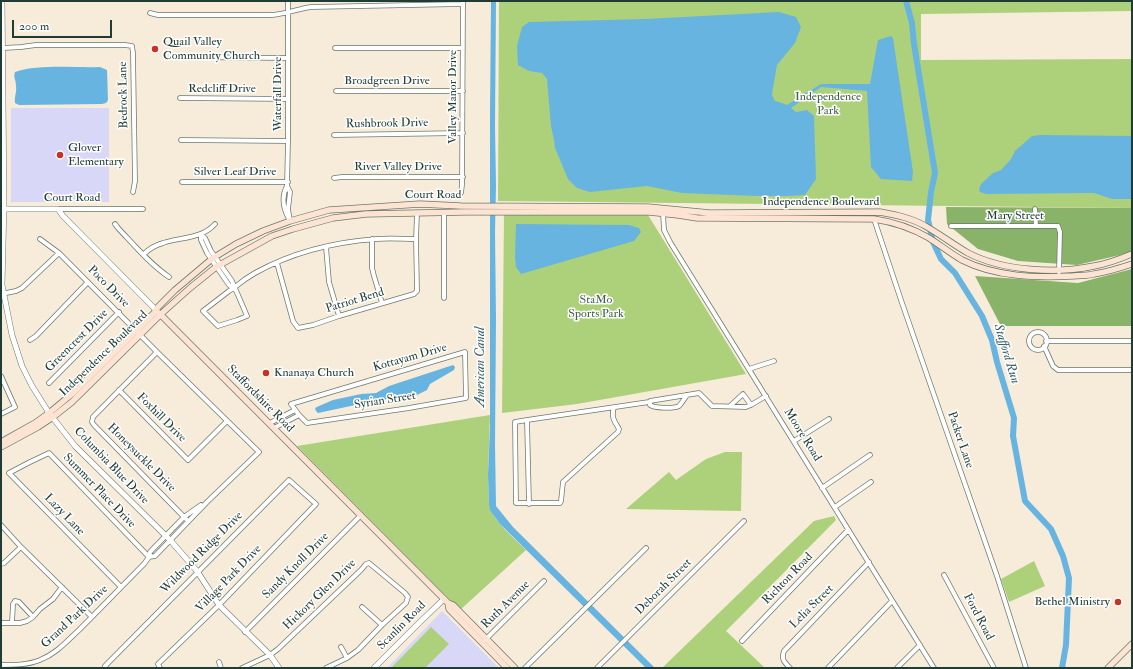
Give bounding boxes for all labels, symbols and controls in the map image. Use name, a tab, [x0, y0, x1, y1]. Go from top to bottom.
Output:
scale bar	[14, 12, 114, 38]
text: 200 m	[19, 19, 49, 34]
place label: Quail Valley Community Church	[163, 35, 260, 63]
marker: Quail Valley Community Church	[150, 44, 160, 54]
street label: Valley Manor Drive	[446, 50, 460, 144]
street label: Waterfall Drive	[271, 57, 285, 131]
street label: Bedrock Lane	[116, 61, 132, 129]
street label: Broadgreen Drive	[344, 74, 430, 88]
street label: Redcliff Drive	[188, 82, 256, 96]
park label: Independence Park	[795, 90, 861, 118]
street label: Rushbrook Drive	[346, 116, 428, 132]
place label: Glover Elementary	[68, 141, 124, 169]
marker: Glover Elementary	[55, 150, 65, 160]
street label: River Valley Drive	[354, 160, 442, 174]
street label: Silver Leaf Drive	[194, 165, 276, 179]
street label: Court Road	[405, 188, 461, 202]
street label: Court Road	[44, 191, 100, 205]
street label: Independence Boulevard	[763, 195, 879, 209]
street label: Mary Street	[986, 209, 1044, 223]
street label: Poco Drive	[84, 263, 132, 311]
street label: Patriot Bend	[324, 285, 386, 317]
park label: StaMo Sports Park	[568, 293, 624, 321]
street label: Greencrest Drive	[43, 307, 111, 375]
street label: Independence Boulevard	[57, 308, 151, 400]
water label: Stafford Run	[990, 322, 1022, 386]
water label: American Canal	[473, 327, 489, 407]
street label: Kottayam Drive	[371, 341, 449, 375]
street label: Staffordshire Road	[223, 362, 297, 436]
place label: Knanaya Church	[274, 366, 354, 380]
marker: Knanaya Church	[261, 368, 271, 378]
street label: Syrian Street	[353, 389, 417, 413]
street label: Foxhill Drive	[133, 390, 189, 446]
street label: Moore Road	[780, 406, 824, 464]
street label: Packer Lane	[944, 410, 976, 470]
street label: Honeysuckle Drive	[104, 421, 178, 495]
street label: Columbia Blue Drive	[71, 424, 151, 508]
street label: Summer Place Drive	[60, 451, 138, 531]
street label: Lazy Lane	[41, 491, 87, 539]
street label: Wildwood Ridge Drive	[158, 509, 246, 597]
street label: Sandy Knoll Drive	[260, 530, 332, 602]
street label: Village Park Drive	[193, 542, 265, 616]
street label: Richton Road	[760, 550, 816, 608]
street label: Deborah Street	[633, 556, 695, 618]
street label: Hickory Glen Drive	[281, 557, 359, 633]
street label: Ruth Avenue	[479, 578, 533, 632]
street label: Grand Park Drive	[39, 582, 111, 652]
street label: Lelia Street	[787, 582, 837, 632]
street label: Ford Road	[960, 591, 996, 643]
place label: Bethel Ministry	[1034, 595, 1110, 609]
marker: Bethel Ministry	[1113, 597, 1123, 607]
street label: Scanlin Road	[375, 599, 429, 653]

